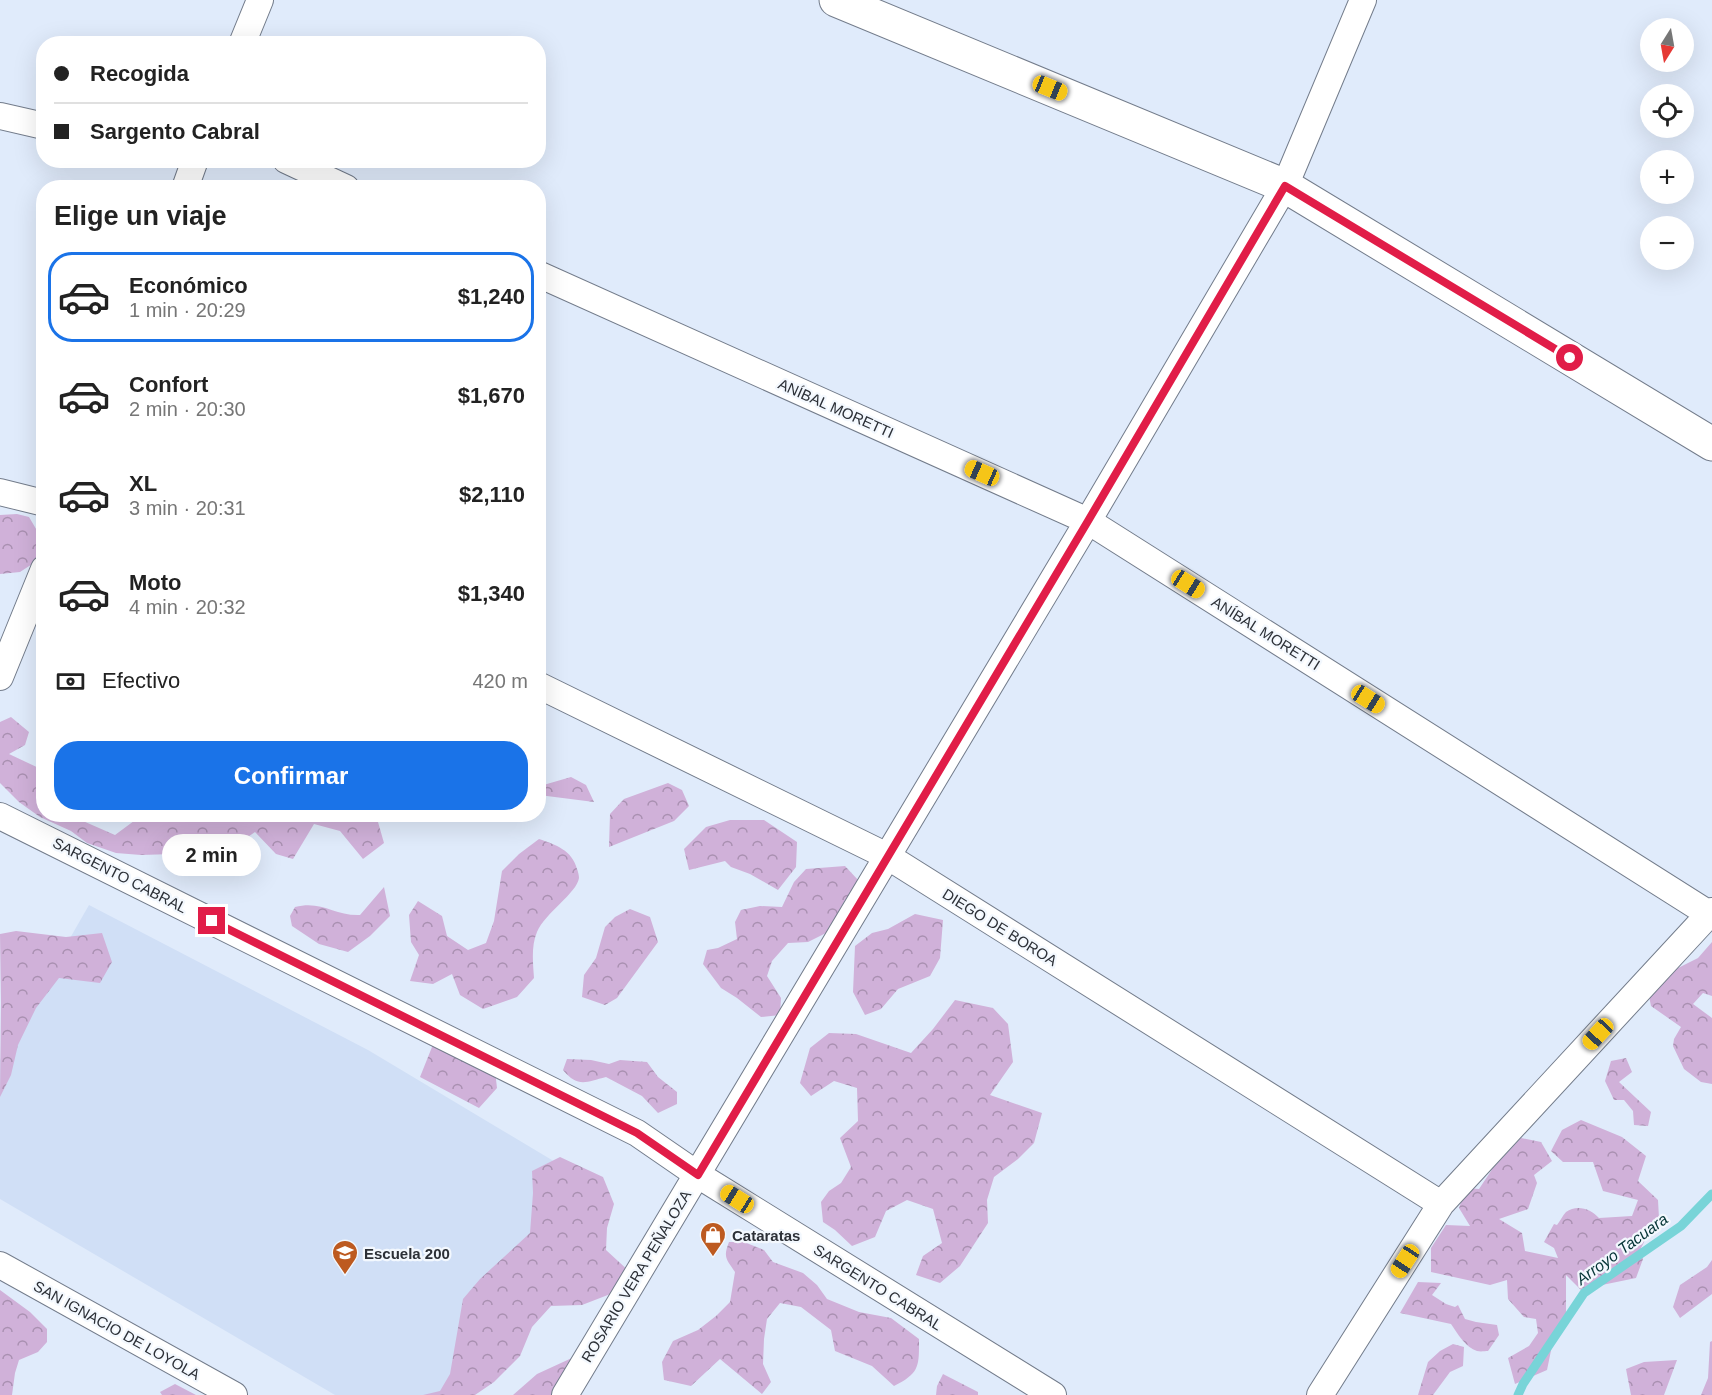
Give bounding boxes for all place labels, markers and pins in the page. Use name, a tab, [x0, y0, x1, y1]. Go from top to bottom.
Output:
shop icon: Cataratas	[698, 1220, 728, 1258]
place label: Cataratas	[732, 1227, 800, 1244]
school or university icon: Escuela 200	[330, 1238, 360, 1276]
place label: Escuela 200	[364, 1245, 450, 1262]

